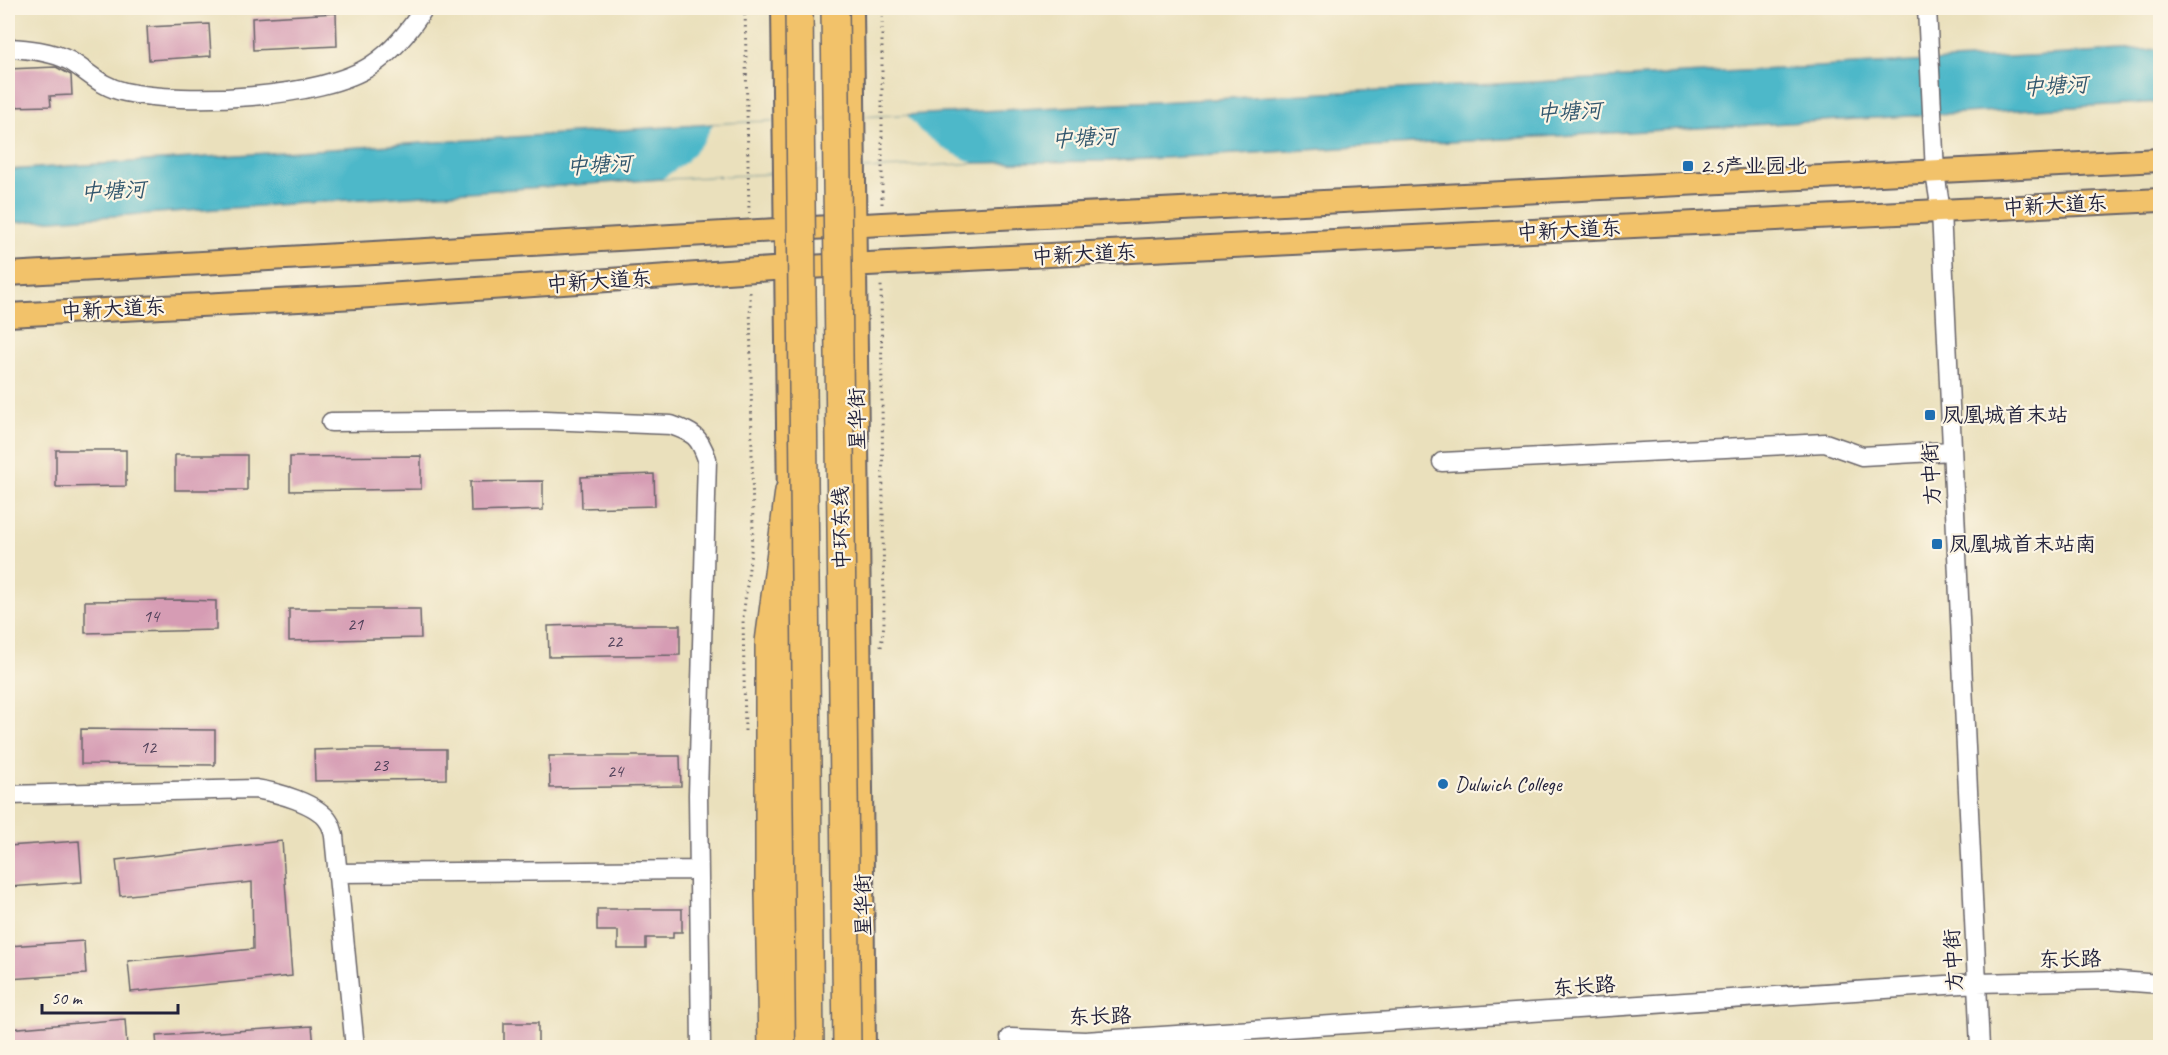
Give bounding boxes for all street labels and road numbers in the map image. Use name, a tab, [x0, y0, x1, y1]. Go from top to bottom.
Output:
street label: 中新大道东	[2002, 189, 2108, 221]
street label: 中新大道东	[1516, 214, 1622, 246]
street label: 中新大道东	[1031, 238, 1137, 270]
street label: 中新大道东	[546, 264, 652, 298]
street label: 中新大道东	[60, 293, 166, 325]
street label: 星华街	[843, 387, 871, 451]
street label: 方中街	[1916, 442, 1946, 506]
street label: 中环东线	[827, 486, 855, 570]
street label: 星华街	[849, 873, 877, 937]
street label: 方中街	[1938, 928, 1968, 992]
street label: 东长路	[2038, 945, 2102, 973]
street label: 东长路	[1552, 971, 1616, 1001]
street label: 东长路	[1068, 1002, 1132, 1030]

